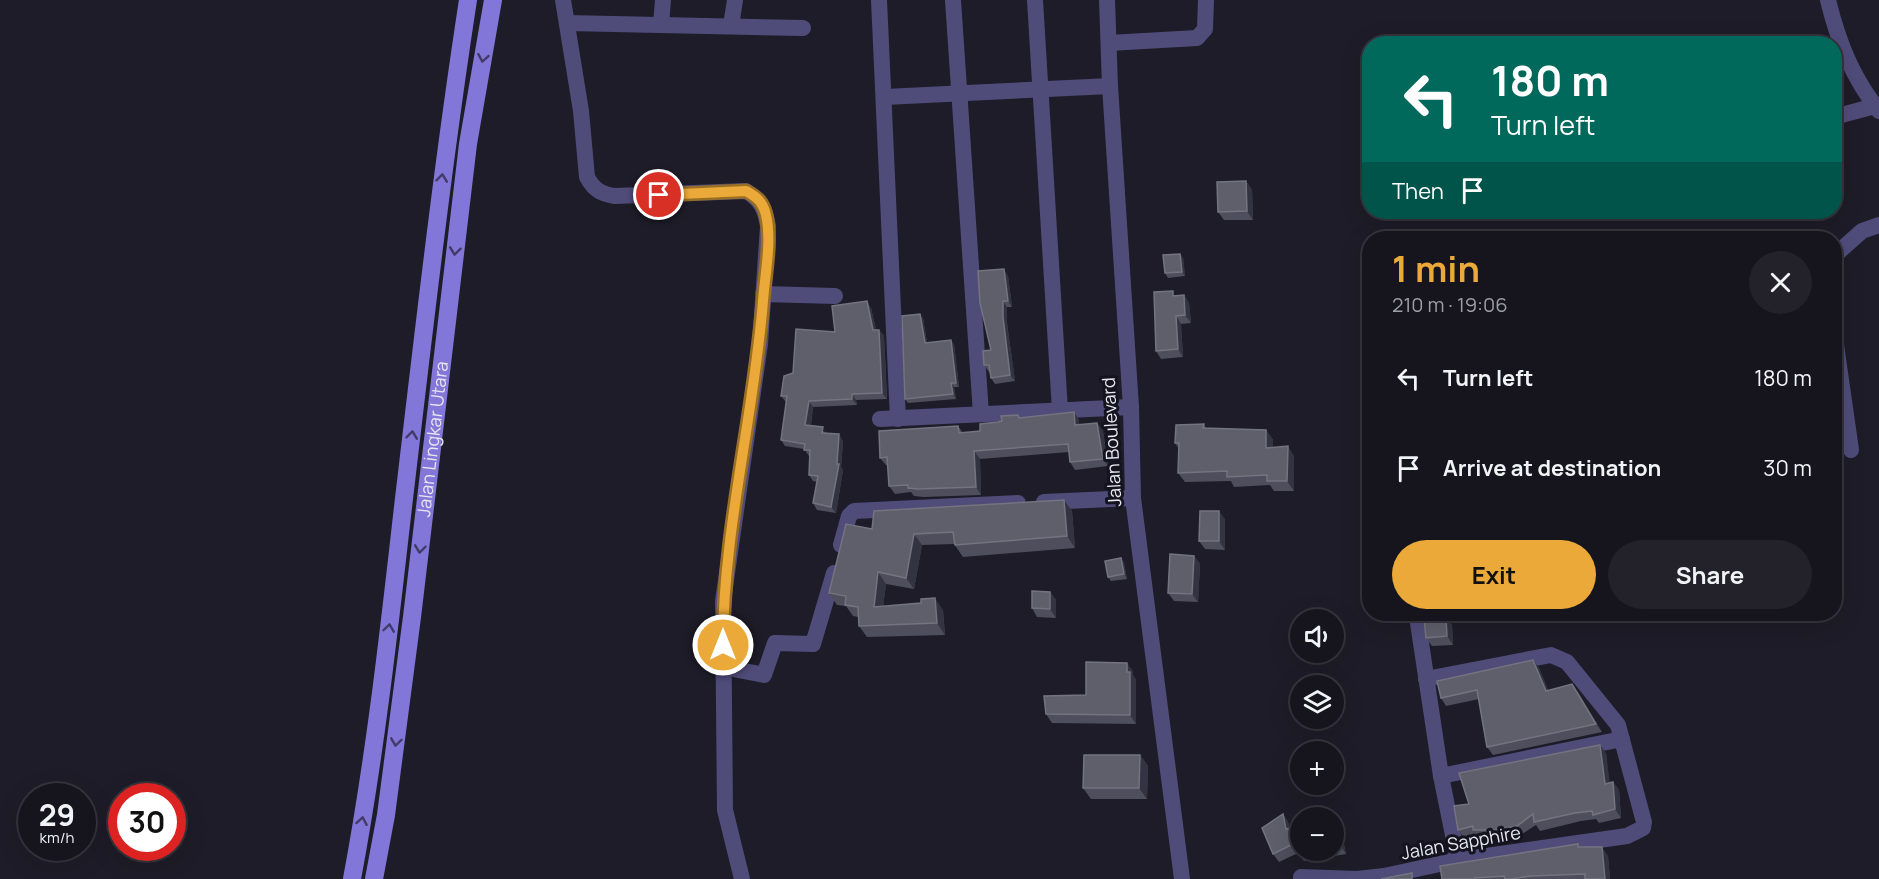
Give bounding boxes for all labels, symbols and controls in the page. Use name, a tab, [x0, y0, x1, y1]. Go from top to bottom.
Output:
text: 180 m	[1491, 51, 1609, 109]
one-way arrow	[477, 52, 490, 62]
icon: left	[1392, 60, 1470, 138]
text: Turn left	[1491, 106, 1595, 143]
pin	[633, 169, 684, 220]
one-way arrow	[435, 174, 448, 183]
icon: arrive	[1456, 174, 1489, 207]
text: Then	[1392, 176, 1444, 206]
icon: arrive	[642, 178, 675, 211]
text: 1 min	[1392, 244, 1480, 293]
one-way arrow	[450, 246, 462, 255]
button: close	[1749, 251, 1812, 314]
text: 210 m · 19:06	[1392, 291, 1508, 318]
street label: Jalan Lingkar Utara	[411, 360, 453, 518]
icon: left	[1392, 362, 1425, 395]
text: Turn left	[1443, 363, 1533, 393]
text: 180 m	[1754, 363, 1812, 393]
street label: Jalan Boulevard	[1096, 377, 1126, 507]
one-way arrow	[405, 430, 417, 439]
icon: arrive	[1392, 452, 1425, 485]
text: Arrive at destination	[1443, 453, 1661, 483]
text: 30 m	[1763, 453, 1812, 483]
button: Exit	[1392, 540, 1596, 609]
button: Share	[1608, 540, 1812, 609]
one-way arrow	[415, 544, 427, 553]
map controls	[1290, 609, 1344, 861]
button: sound	[1290, 609, 1344, 663]
position arrow	[691, 613, 755, 677]
one-way arrow	[382, 624, 394, 633]
button: layers	[1290, 675, 1344, 729]
one-way arrow	[390, 737, 402, 747]
button: +	[1290, 741, 1344, 795]
speed limit sign: 30	[108, 783, 186, 861]
text: 29	[39, 794, 75, 835]
button: −	[1290, 807, 1344, 861]
one-way arrow	[355, 817, 368, 827]
street label: Jalan Sapphire	[1399, 820, 1522, 864]
text: km/h	[40, 827, 74, 848]

